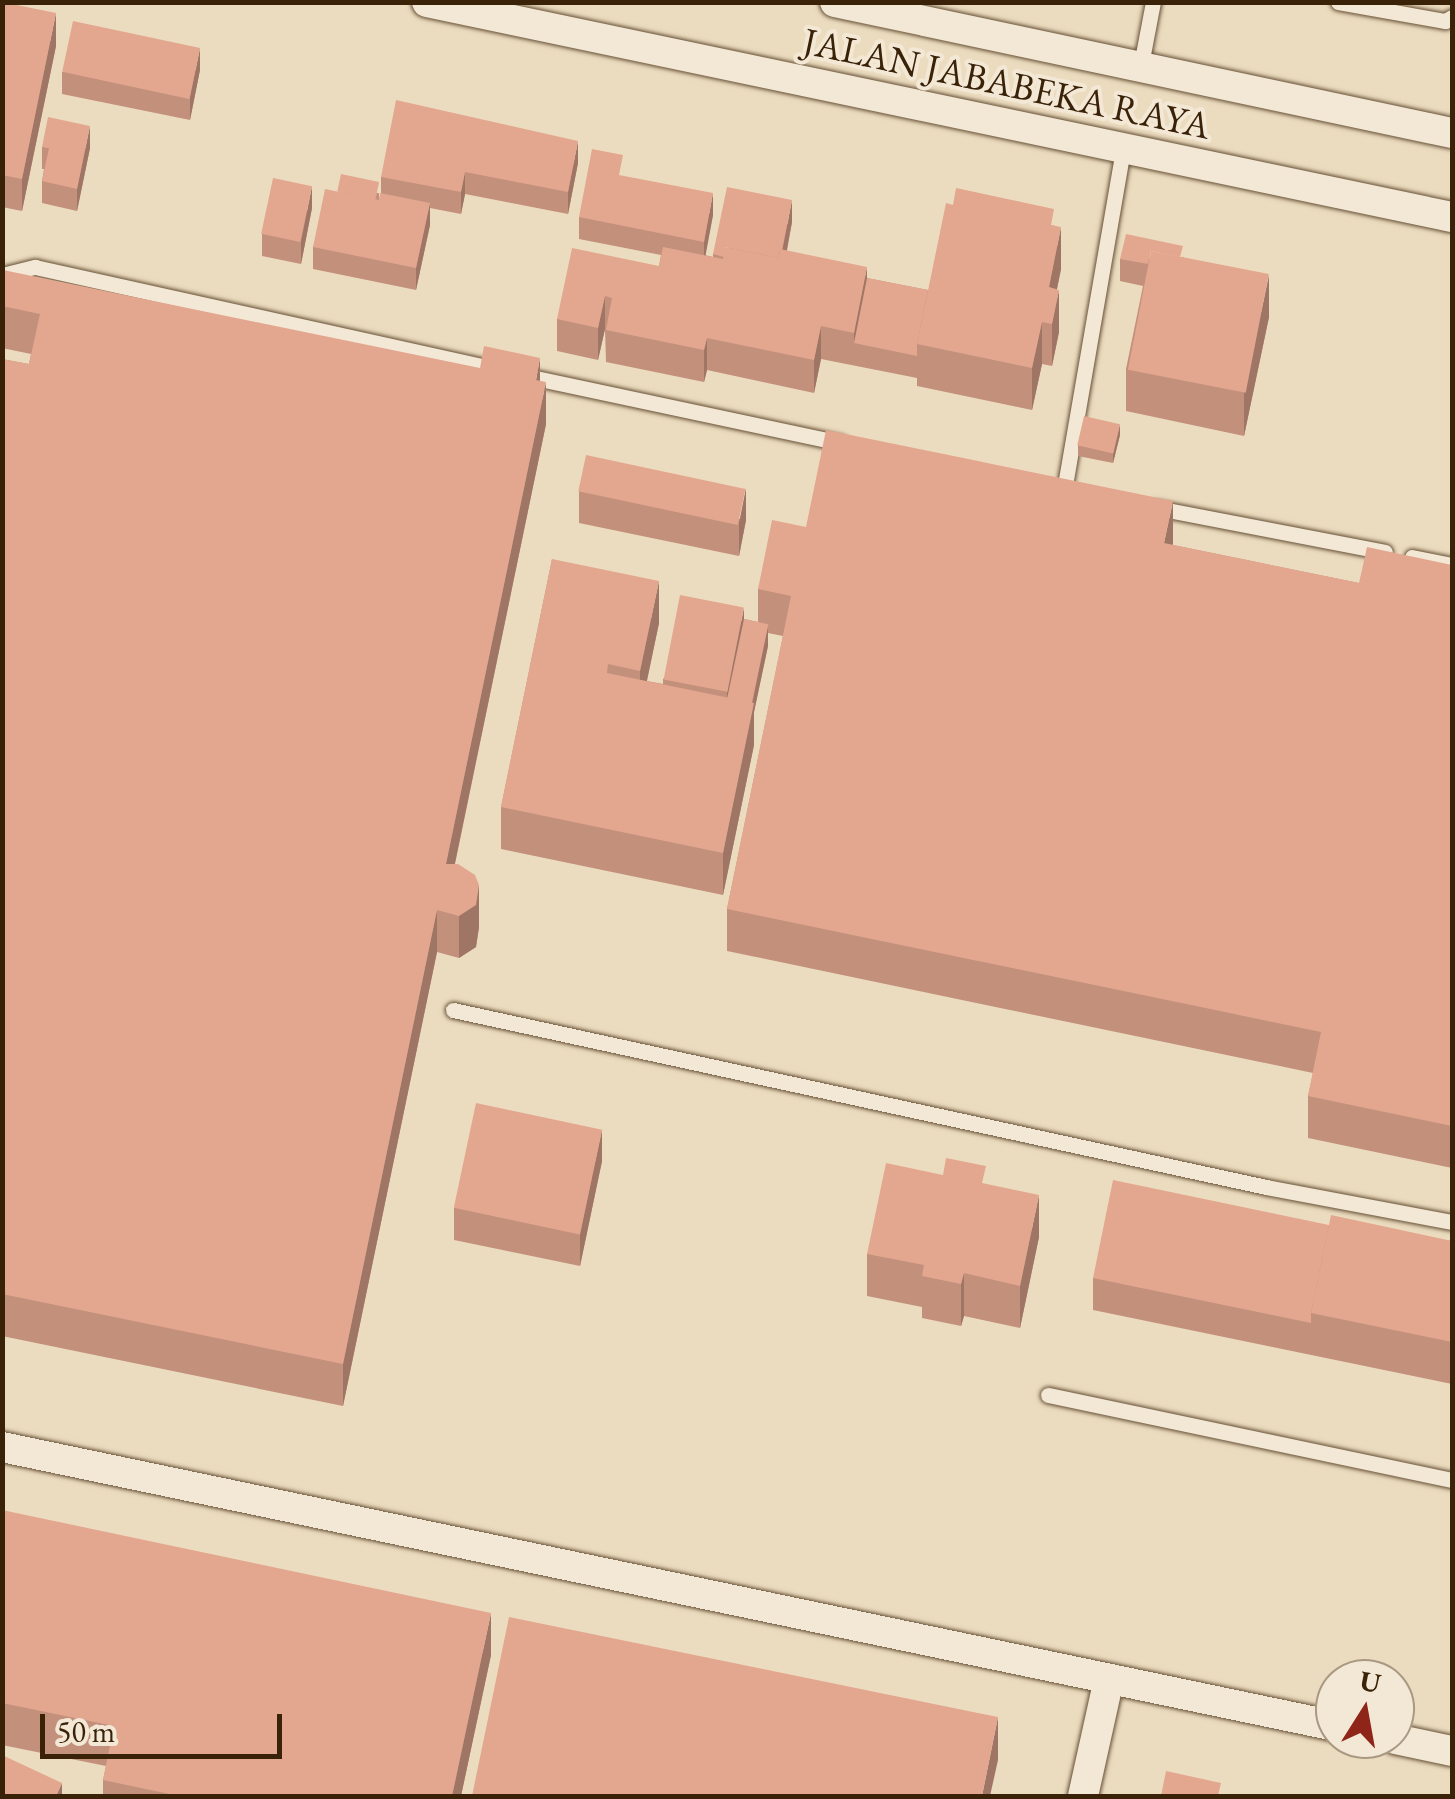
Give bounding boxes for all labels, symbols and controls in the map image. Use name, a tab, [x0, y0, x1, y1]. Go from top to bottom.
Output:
street label: JALAN JABABEKA RAYA	[799, 18, 1215, 148]
north arrow	[1315, 1659, 1415, 1759]
text: U	[1357, 1662, 1384, 1701]
scale bar	[45, 1694, 288, 1756]
text: 50 m	[57, 1712, 115, 1751]

